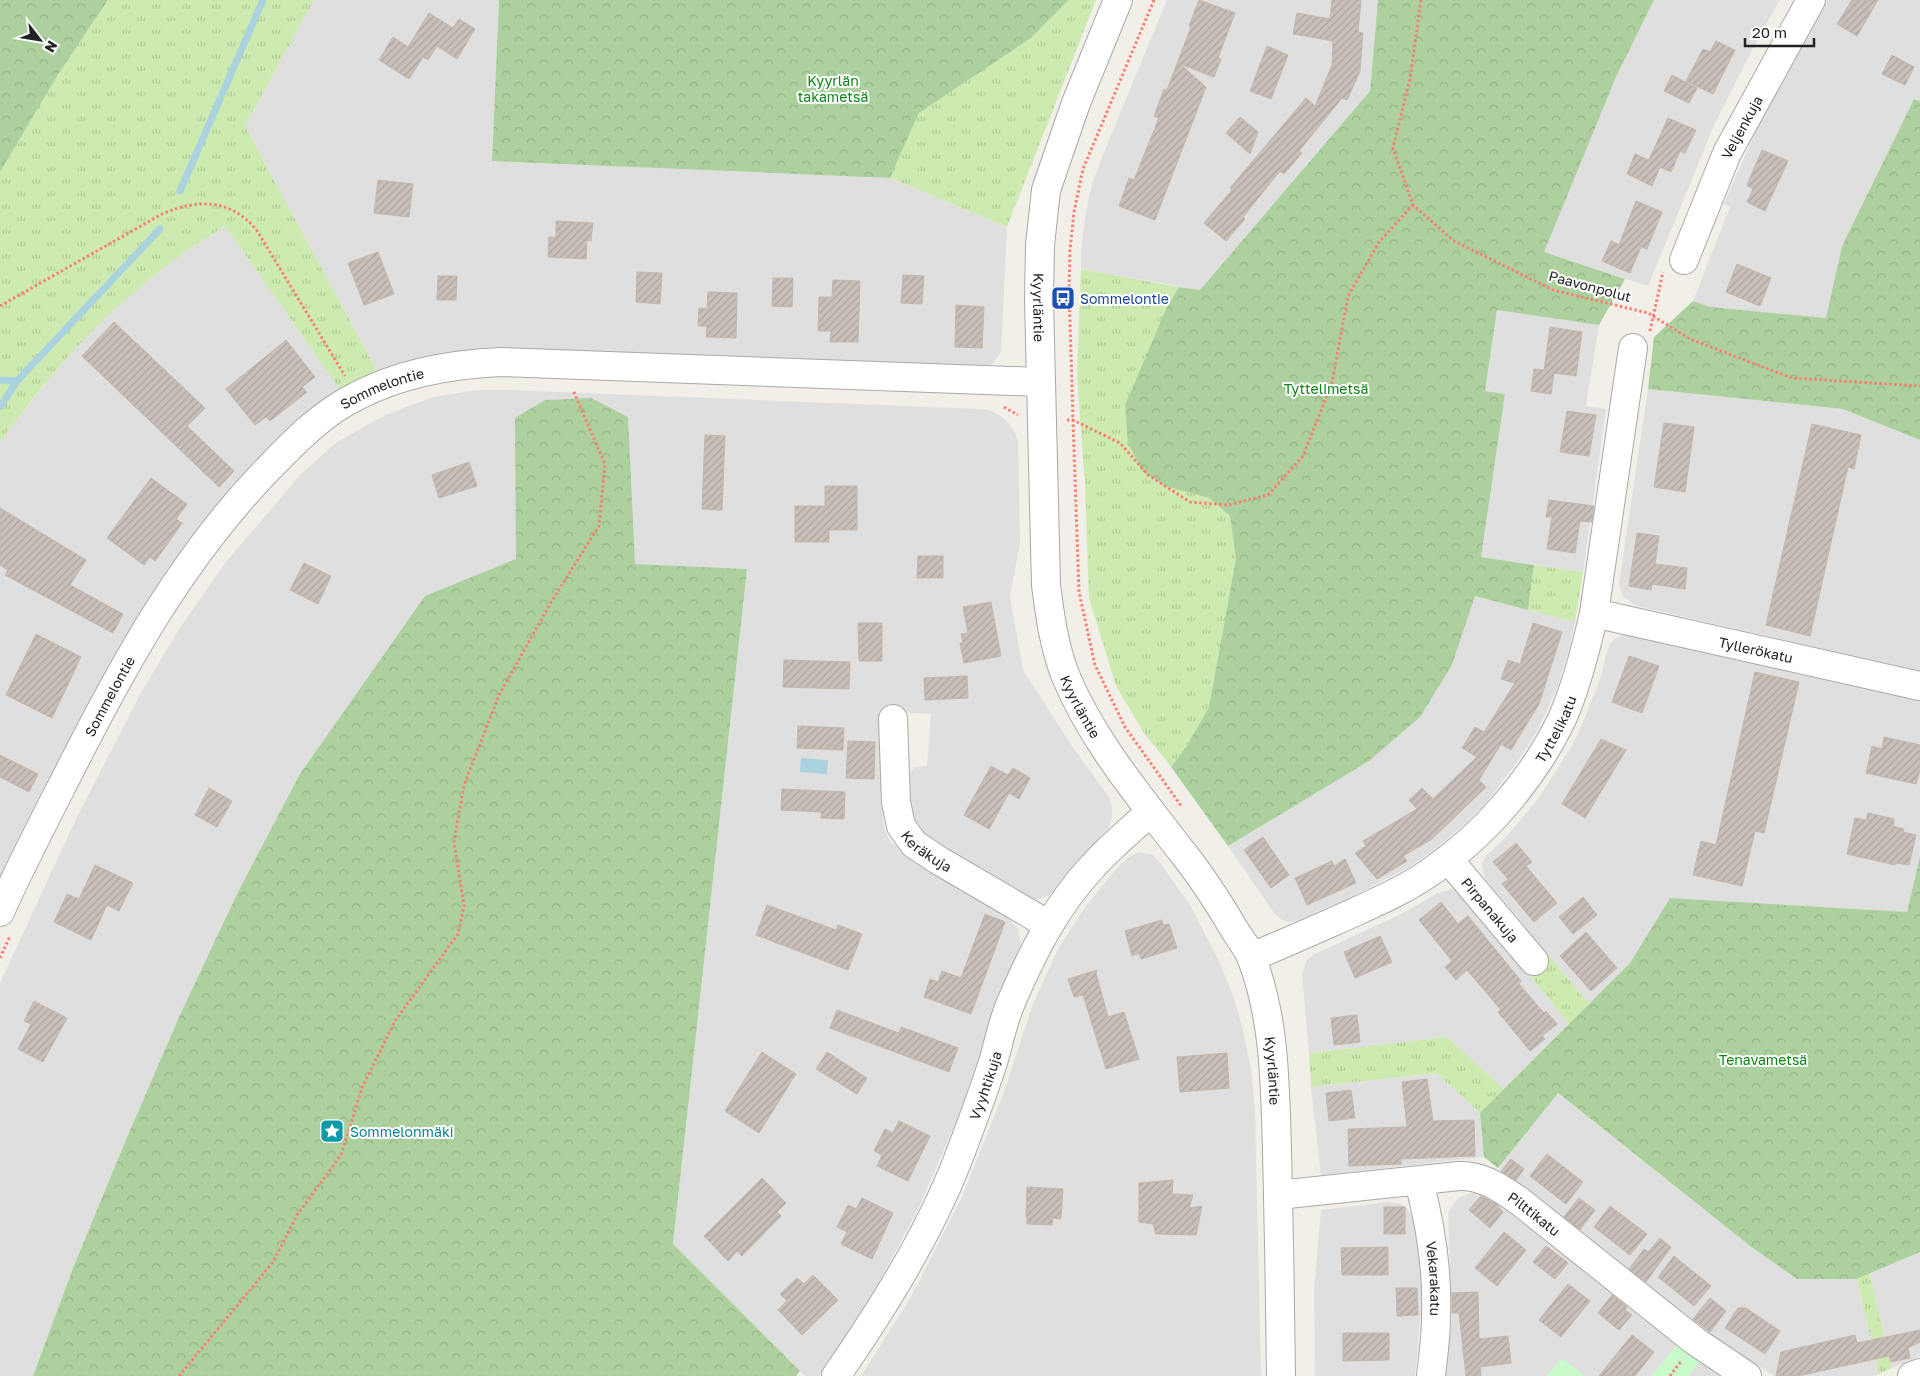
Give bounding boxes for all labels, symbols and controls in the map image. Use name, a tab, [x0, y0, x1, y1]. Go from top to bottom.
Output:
north arrow	[15, 15, 65, 65]
scale bar	[1745, 15, 1814, 47]
text: 20 m	[1752, 23, 1787, 41]
text: N	[42, 38, 62, 56]
park label: Kyyrlän takametsä	[798, 72, 868, 105]
street label: Veljenkuja	[1717, 92, 1766, 161]
street label: Paavonpolut	[1547, 267, 1633, 305]
street label: Kyyrläntie	[1030, 273, 1049, 342]
bus stop icon: Sommelontie	[1050, 285, 1076, 311]
place label: Sommelontie	[1080, 290, 1169, 307]
street label: Sommelontie	[337, 364, 425, 412]
park label: Tyttelimetsä	[1284, 380, 1368, 397]
street label: Tyllerökatu	[1717, 633, 1795, 666]
street label: Sommelontie	[80, 653, 138, 739]
street label: Kyyrläntie	[1058, 672, 1105, 741]
street label: Tyttelikatu	[1531, 693, 1579, 766]
street label: Keräkuja	[898, 827, 955, 875]
street label: Pirpanakuja	[1458, 874, 1523, 945]
street label: Kyyrläntie	[1262, 1035, 1284, 1106]
street label: Vyyhtikuja	[965, 1049, 1004, 1122]
park label: Tenavametsä	[1719, 1051, 1807, 1068]
place icon: Sommelonmäki	[319, 1118, 345, 1144]
place label: Sommelonmäki	[350, 1123, 454, 1140]
street label: Pilttikatu	[1505, 1188, 1564, 1239]
street label: Vekarakatu	[1423, 1240, 1445, 1316]

